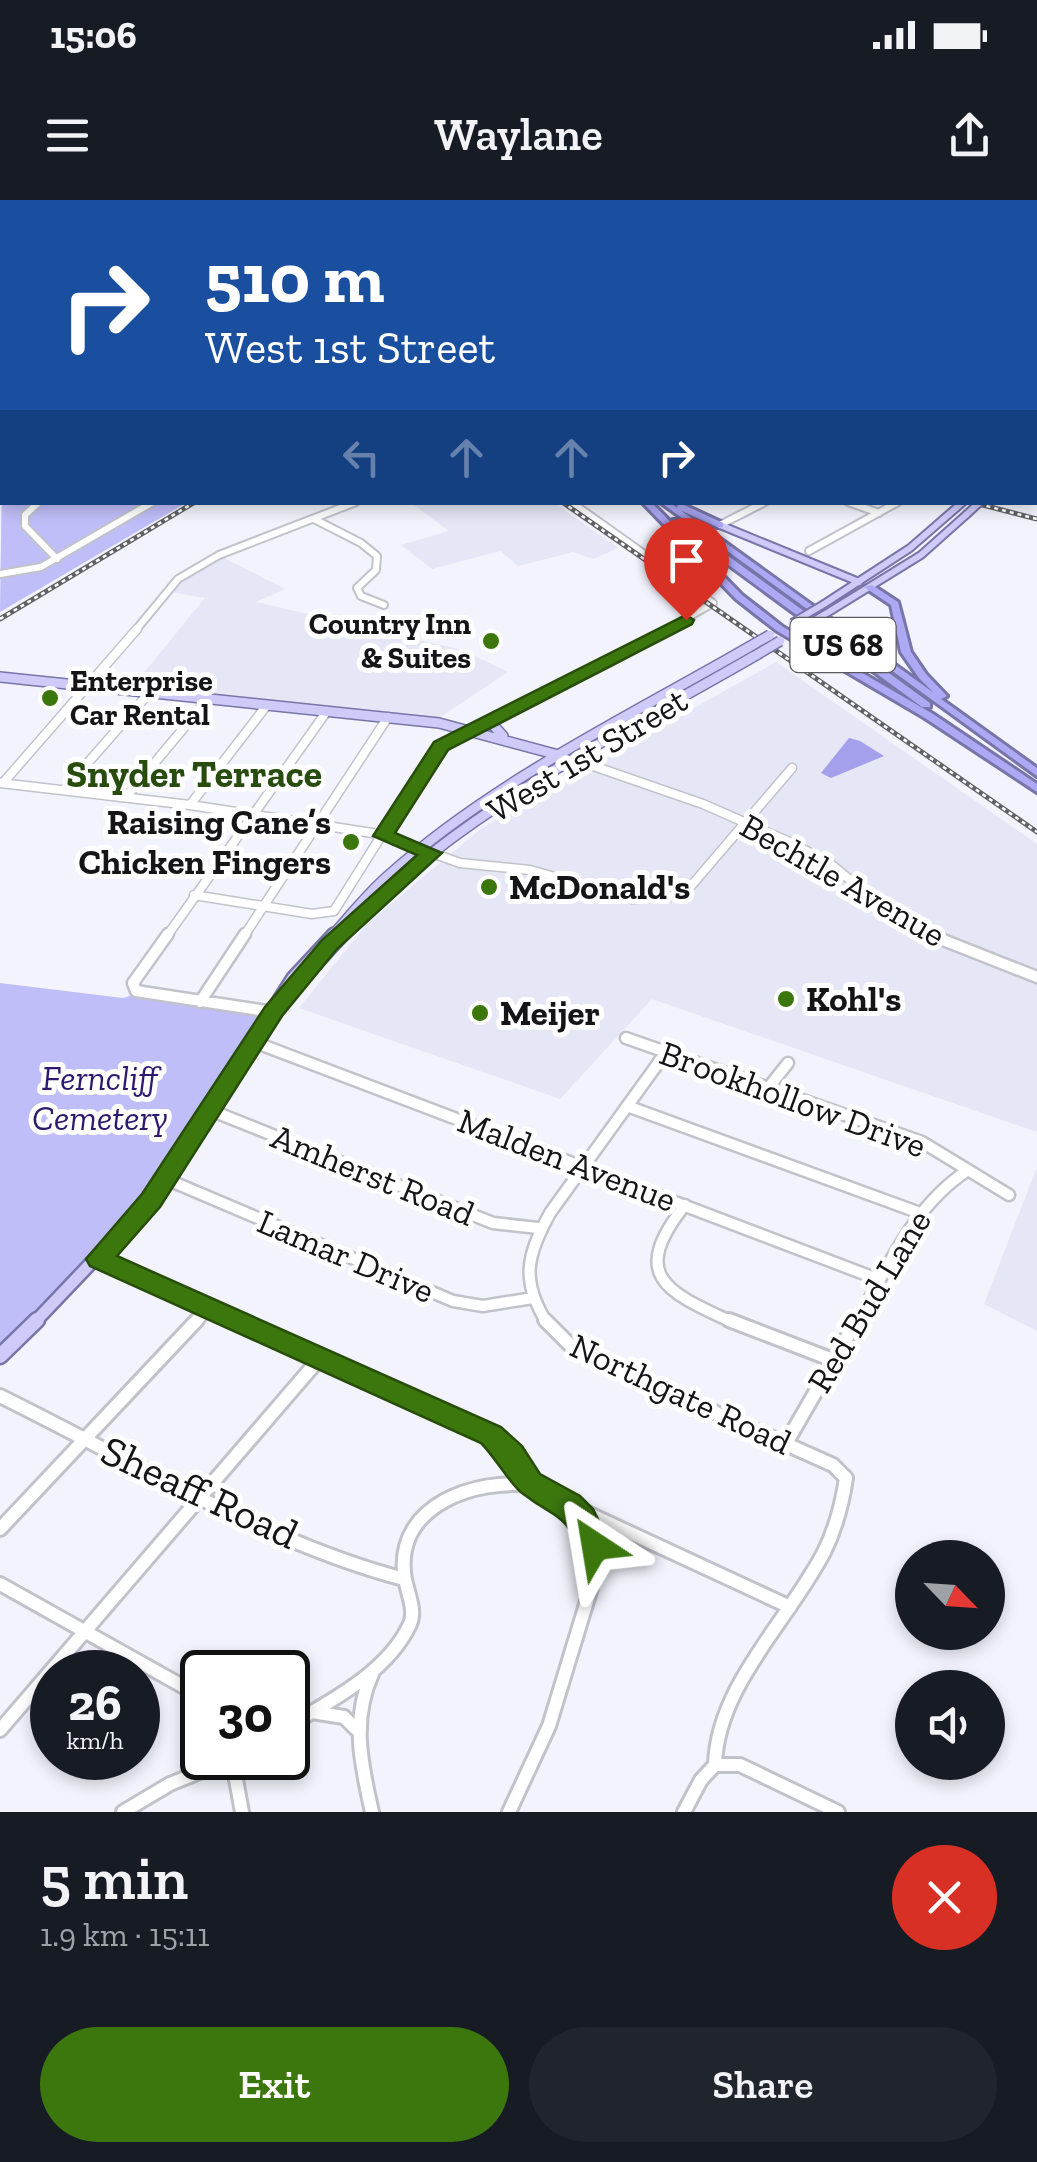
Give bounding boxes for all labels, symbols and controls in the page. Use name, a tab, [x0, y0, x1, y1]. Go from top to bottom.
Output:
text: 15:06	[50, 12, 137, 58]
icon: menu	[40, 108, 95, 163]
text: Waylane	[434, 108, 603, 162]
icon: share	[942, 108, 997, 163]
text: 510 m	[205, 236, 385, 320]
icon: right	[40, 240, 170, 370]
text: West 1st Street	[205, 321, 495, 375]
icon: left	[334, 430, 389, 485]
icon: ahead	[439, 430, 494, 485]
icon: ahead	[544, 430, 599, 485]
icon: right	[649, 430, 704, 485]
pin	[644, 518, 729, 621]
icon: arrive	[659, 533, 714, 588]
place label: Country Inn & Suites	[309, 606, 471, 676]
road number: US 68	[790, 618, 896, 672]
marker: Country Inn & Suites	[480, 630, 502, 652]
place label: Enterprise Car Rental	[70, 663, 213, 733]
street label: West 1st Street	[479, 679, 695, 831]
marker: Enterprise Car Rental	[39, 687, 61, 709]
district label: Snyder Terrace	[66, 751, 322, 797]
place label: Raising Cane’s Chicken Fingers	[78, 801, 331, 883]
street label: Bechtle Avenue	[733, 804, 953, 956]
marker: Raising Cane’s Chicken Fingers	[340, 831, 362, 853]
place label: McDonald's	[509, 866, 690, 908]
marker: McDonald's	[478, 876, 500, 898]
place label: Kohl's	[806, 978, 901, 1020]
marker: Kohl's	[775, 988, 797, 1010]
place label: Meijer	[500, 992, 600, 1034]
marker: Meijer	[469, 1002, 491, 1024]
street label: Brookhollow Drive	[654, 1031, 932, 1167]
park label: Ferncliff Cemetery	[32, 1057, 168, 1139]
street label: Malden Avenue	[452, 1099, 682, 1221]
street label: Amherst Road	[265, 1115, 481, 1235]
street label: Lamar Drive	[251, 1200, 441, 1312]
street label: Red Bud Lane	[798, 1202, 940, 1400]
street label: Northgate Road	[564, 1324, 798, 1464]
street label: Sheaff Road	[93, 1424, 307, 1560]
position arrow	[543, 1494, 647, 1598]
north arrow	[895, 1540, 1005, 1650]
map controls	[895, 1540, 1005, 1780]
speed limit sign: 30	[180, 1650, 310, 1780]
button: sound	[895, 1670, 1005, 1780]
text: 26	[68, 1673, 122, 1733]
text: km/h	[66, 1725, 124, 1755]
text: 5 min	[40, 1842, 188, 1914]
button: close	[892, 1845, 997, 1950]
text: 1.9 km · 15:11	[40, 1916, 210, 1954]
button: Exit	[40, 2027, 509, 2142]
button: Share	[529, 2027, 997, 2142]

